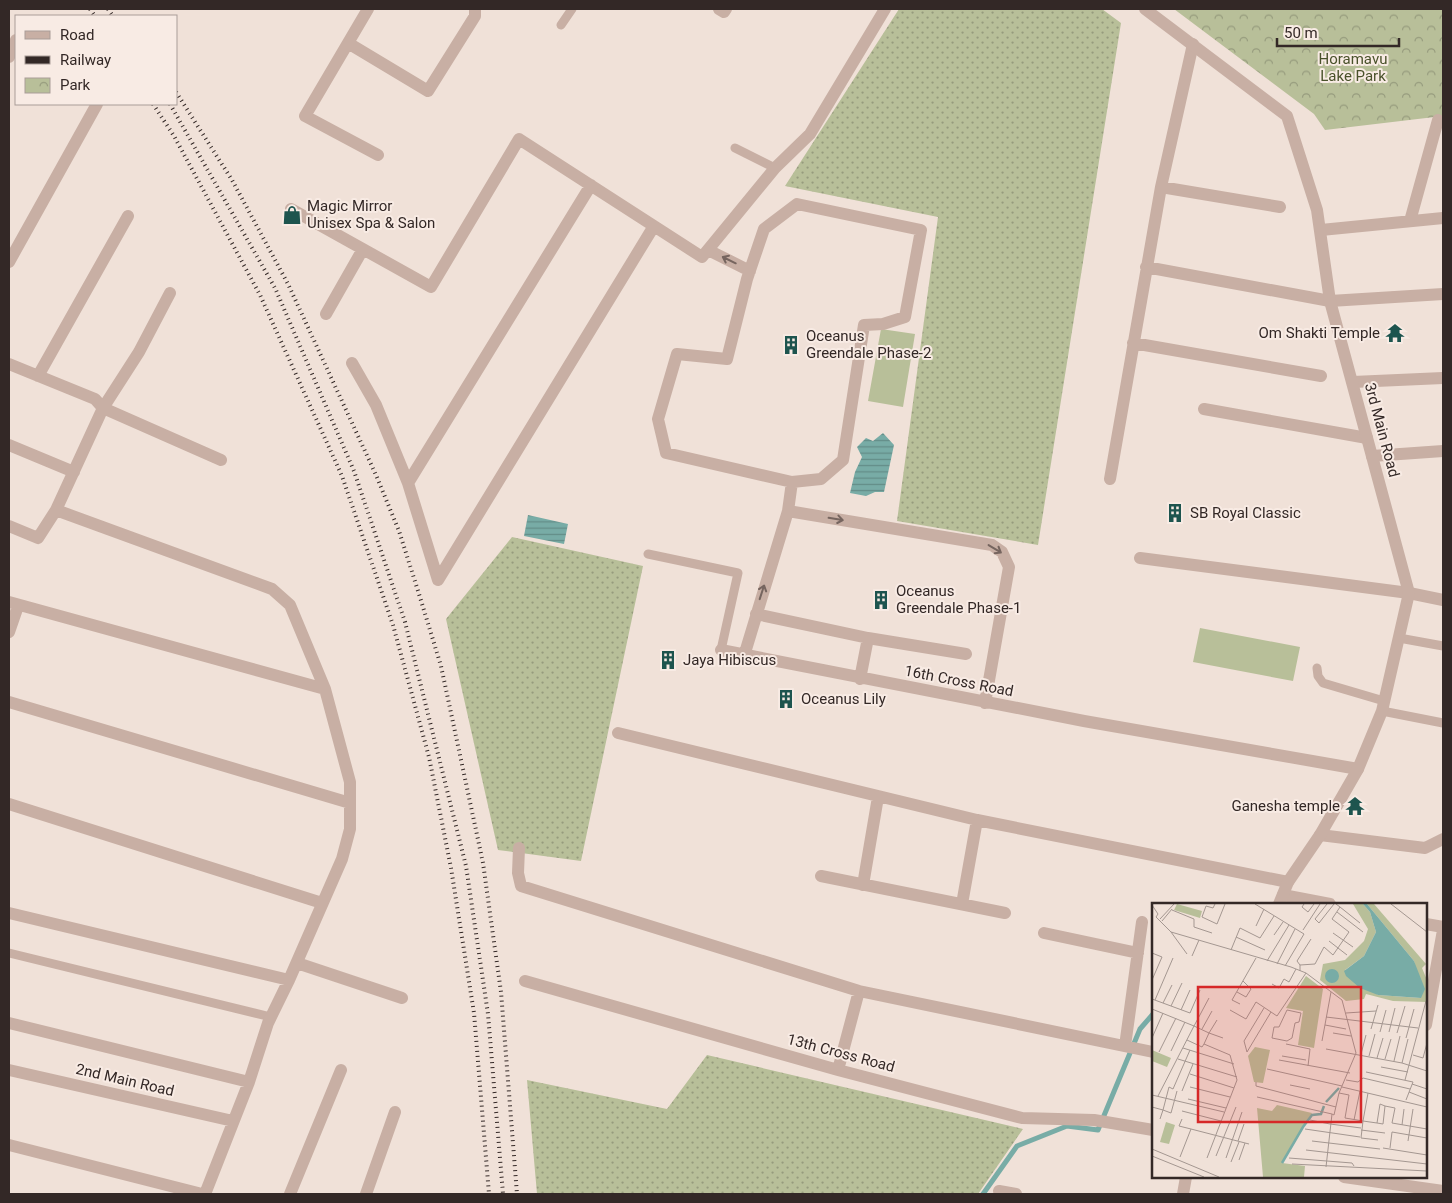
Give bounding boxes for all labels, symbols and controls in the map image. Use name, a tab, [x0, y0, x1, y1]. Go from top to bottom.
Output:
legend	[15, 15, 178, 105]
scale bar	[1277, 15, 1400, 47]
text: 50 m	[1284, 24, 1318, 42]
text: Road	[60, 26, 94, 44]
park label: Horamavu Lake Park	[1319, 50, 1387, 85]
text: Railway	[60, 51, 111, 69]
text: Park	[60, 76, 91, 94]
place label: Magic Mirror Unisex Spa & Salon	[307, 197, 435, 232]
shop icon: Magic Mirror Unisex Spa & Salon	[281, 204, 303, 226]
one-way arrow	[722, 255, 737, 265]
temple icon: Om Shakti Temple	[1384, 322, 1406, 344]
place label: Om Shakti Temple	[1259, 324, 1380, 342]
place label: Oceanus Greendale Phase-2	[806, 327, 931, 362]
building icon: Oceanus Greendale Phase-2	[780, 334, 802, 356]
street label: 3rd Main Road	[1361, 381, 1403, 479]
building icon: SB Royal Classic	[1164, 502, 1186, 524]
place label: SB Royal Classic	[1190, 504, 1301, 522]
one-way arrow	[828, 514, 844, 524]
one-way arrow	[988, 543, 1002, 554]
place label: Oceanus Greendale Phase-1	[896, 582, 1021, 617]
one-way arrow	[758, 585, 767, 601]
building icon: Oceanus Greendale Phase-1	[870, 589, 892, 611]
building icon: Jaya Hibiscus	[657, 649, 679, 671]
place label: Jaya Hibiscus	[683, 651, 776, 669]
street label: 16th Cross Road	[903, 662, 1015, 700]
building icon: Oceanus Lily	[775, 688, 797, 710]
place label: Oceanus Lily	[801, 690, 886, 708]
temple icon: Ganesha temple	[1344, 795, 1366, 817]
place label: Ganesha temple	[1231, 797, 1340, 815]
inset map	[1152, 903, 1427, 1178]
street label: 13th Cross Road	[785, 1030, 897, 1076]
street label: 2nd Main Road	[74, 1060, 176, 1100]

